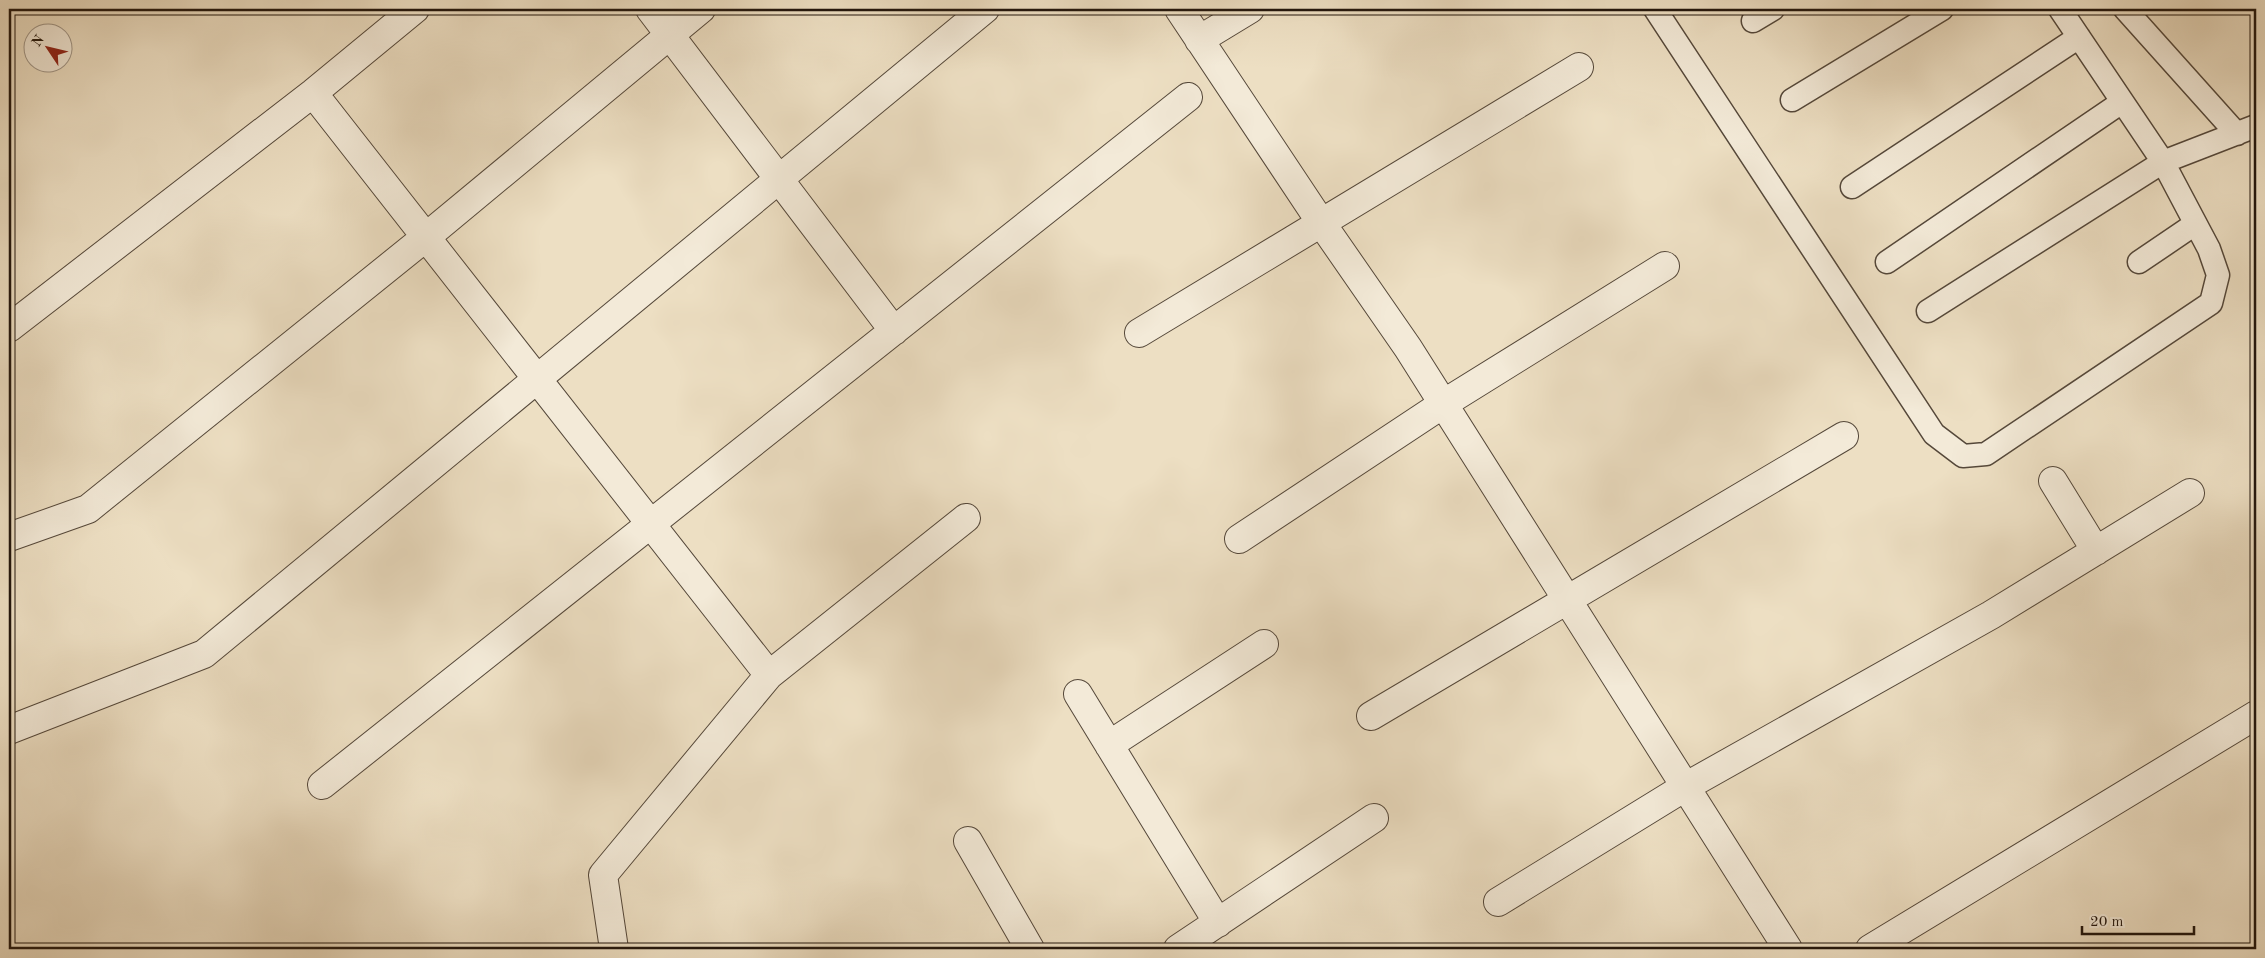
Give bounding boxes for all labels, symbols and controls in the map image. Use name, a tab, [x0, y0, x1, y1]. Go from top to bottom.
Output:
north arrow	[22, 22, 72, 72]
text: N	[29, 32, 47, 50]
scale bar	[2082, 903, 2195, 935]
text: 20 m	[2090, 915, 2124, 930]

